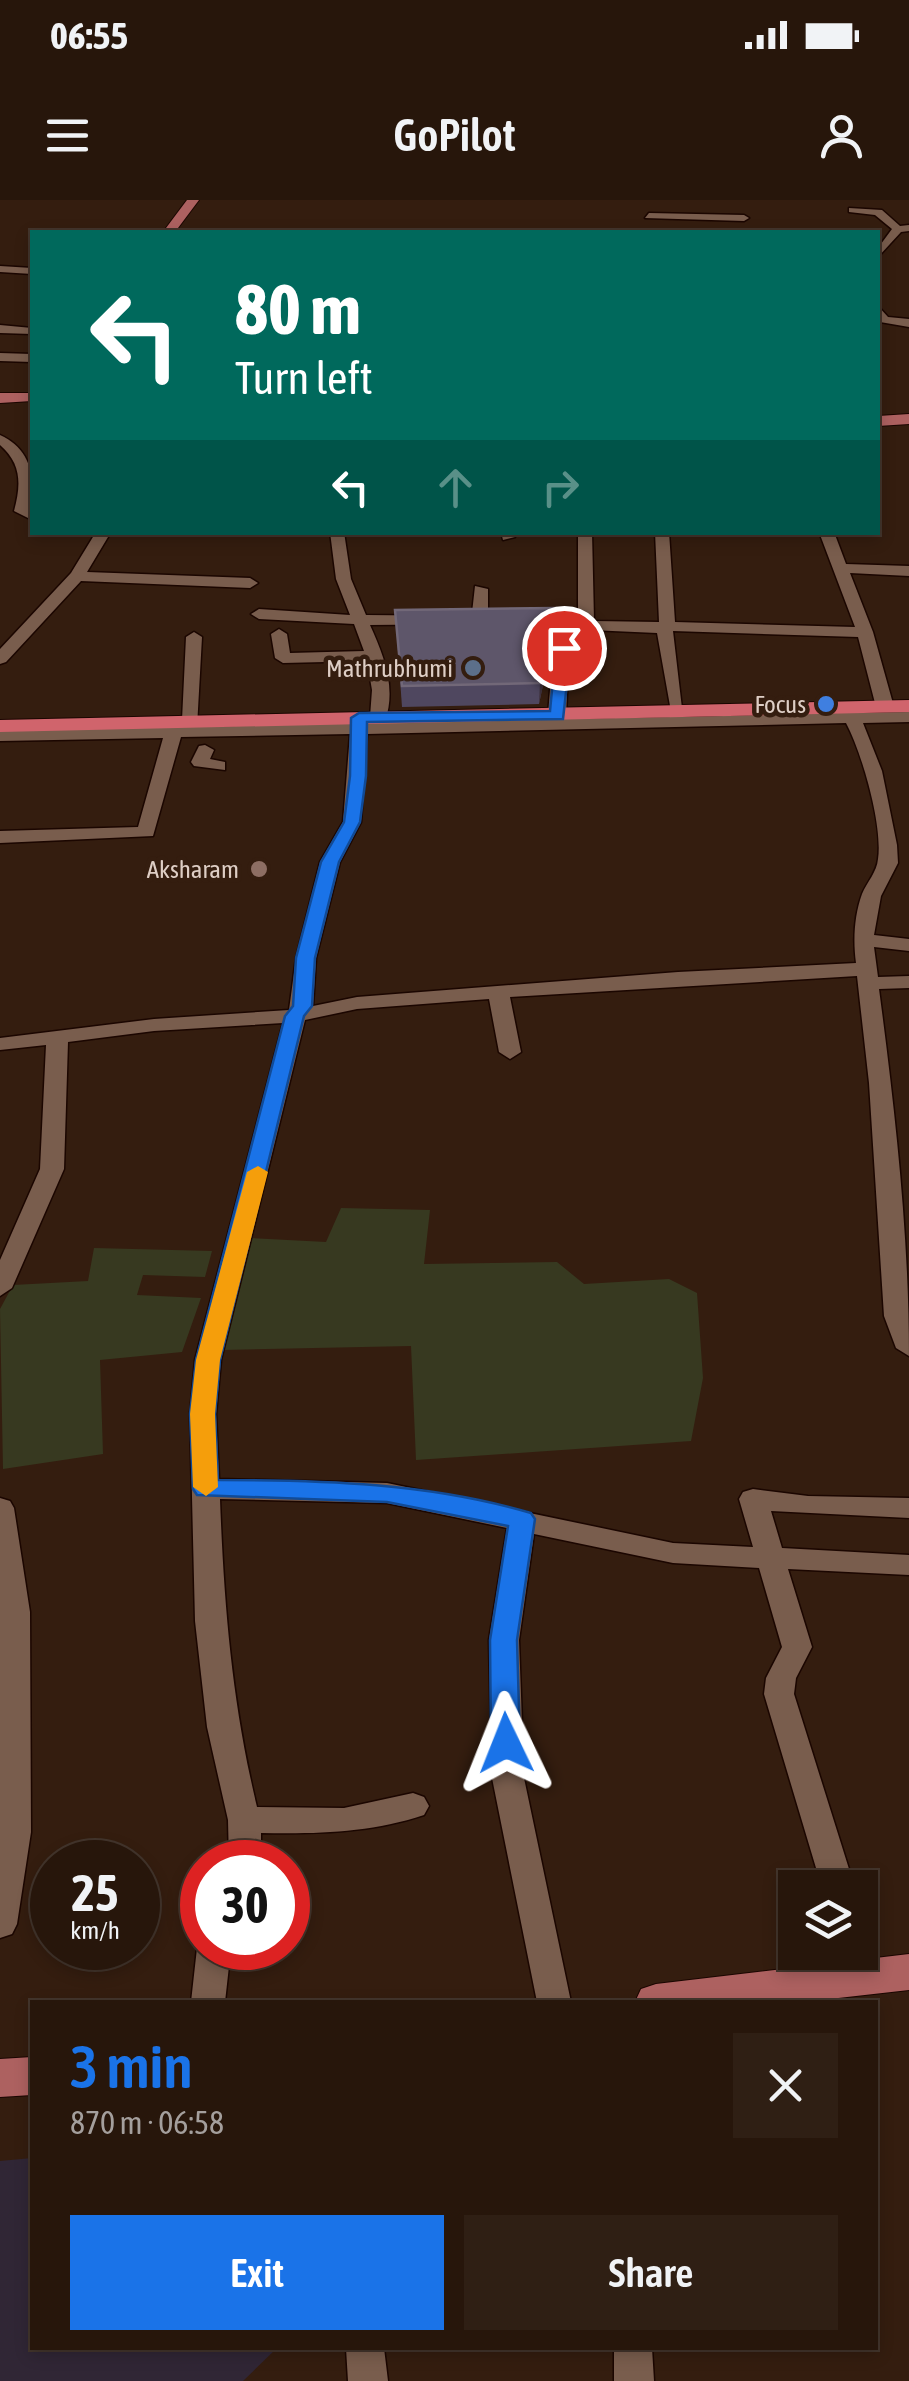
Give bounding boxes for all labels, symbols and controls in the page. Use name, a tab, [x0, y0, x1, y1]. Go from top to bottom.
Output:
text: 06:55	[50, 14, 128, 57]
icon: menu	[40, 108, 95, 163]
icon: person	[814, 108, 869, 163]
text: GoPilot	[393, 109, 516, 161]
text: 80 m	[235, 269, 361, 349]
icon: left	[70, 270, 200, 400]
text: Turn left	[235, 352, 373, 404]
icon: left	[323, 460, 378, 515]
icon: ahead	[428, 460, 483, 515]
icon: right	[533, 460, 588, 515]
pin	[522, 606, 607, 691]
icon: arrive	[537, 621, 592, 676]
place label: Mathrubhumi	[326, 654, 453, 682]
marker: Mathrubhumi	[462, 657, 484, 679]
place label: Focus	[755, 690, 806, 718]
marker: Focus	[815, 693, 837, 715]
place label: Aksharam	[147, 855, 239, 883]
marker: Aksharam	[248, 858, 270, 880]
position arrow	[454, 1691, 558, 1795]
speed limit sign: 30	[180, 1840, 310, 1970]
text: 25	[71, 1864, 118, 1922]
map controls	[778, 1870, 878, 1970]
button: layers	[778, 1870, 878, 1970]
text: km/h	[70, 1916, 120, 1944]
text: 3 min	[70, 2032, 193, 2101]
button: close	[733, 2033, 838, 2138]
text: 870 m · 06:58	[70, 2104, 224, 2141]
button: Exit	[70, 2215, 444, 2330]
button: Share	[464, 2215, 838, 2330]

